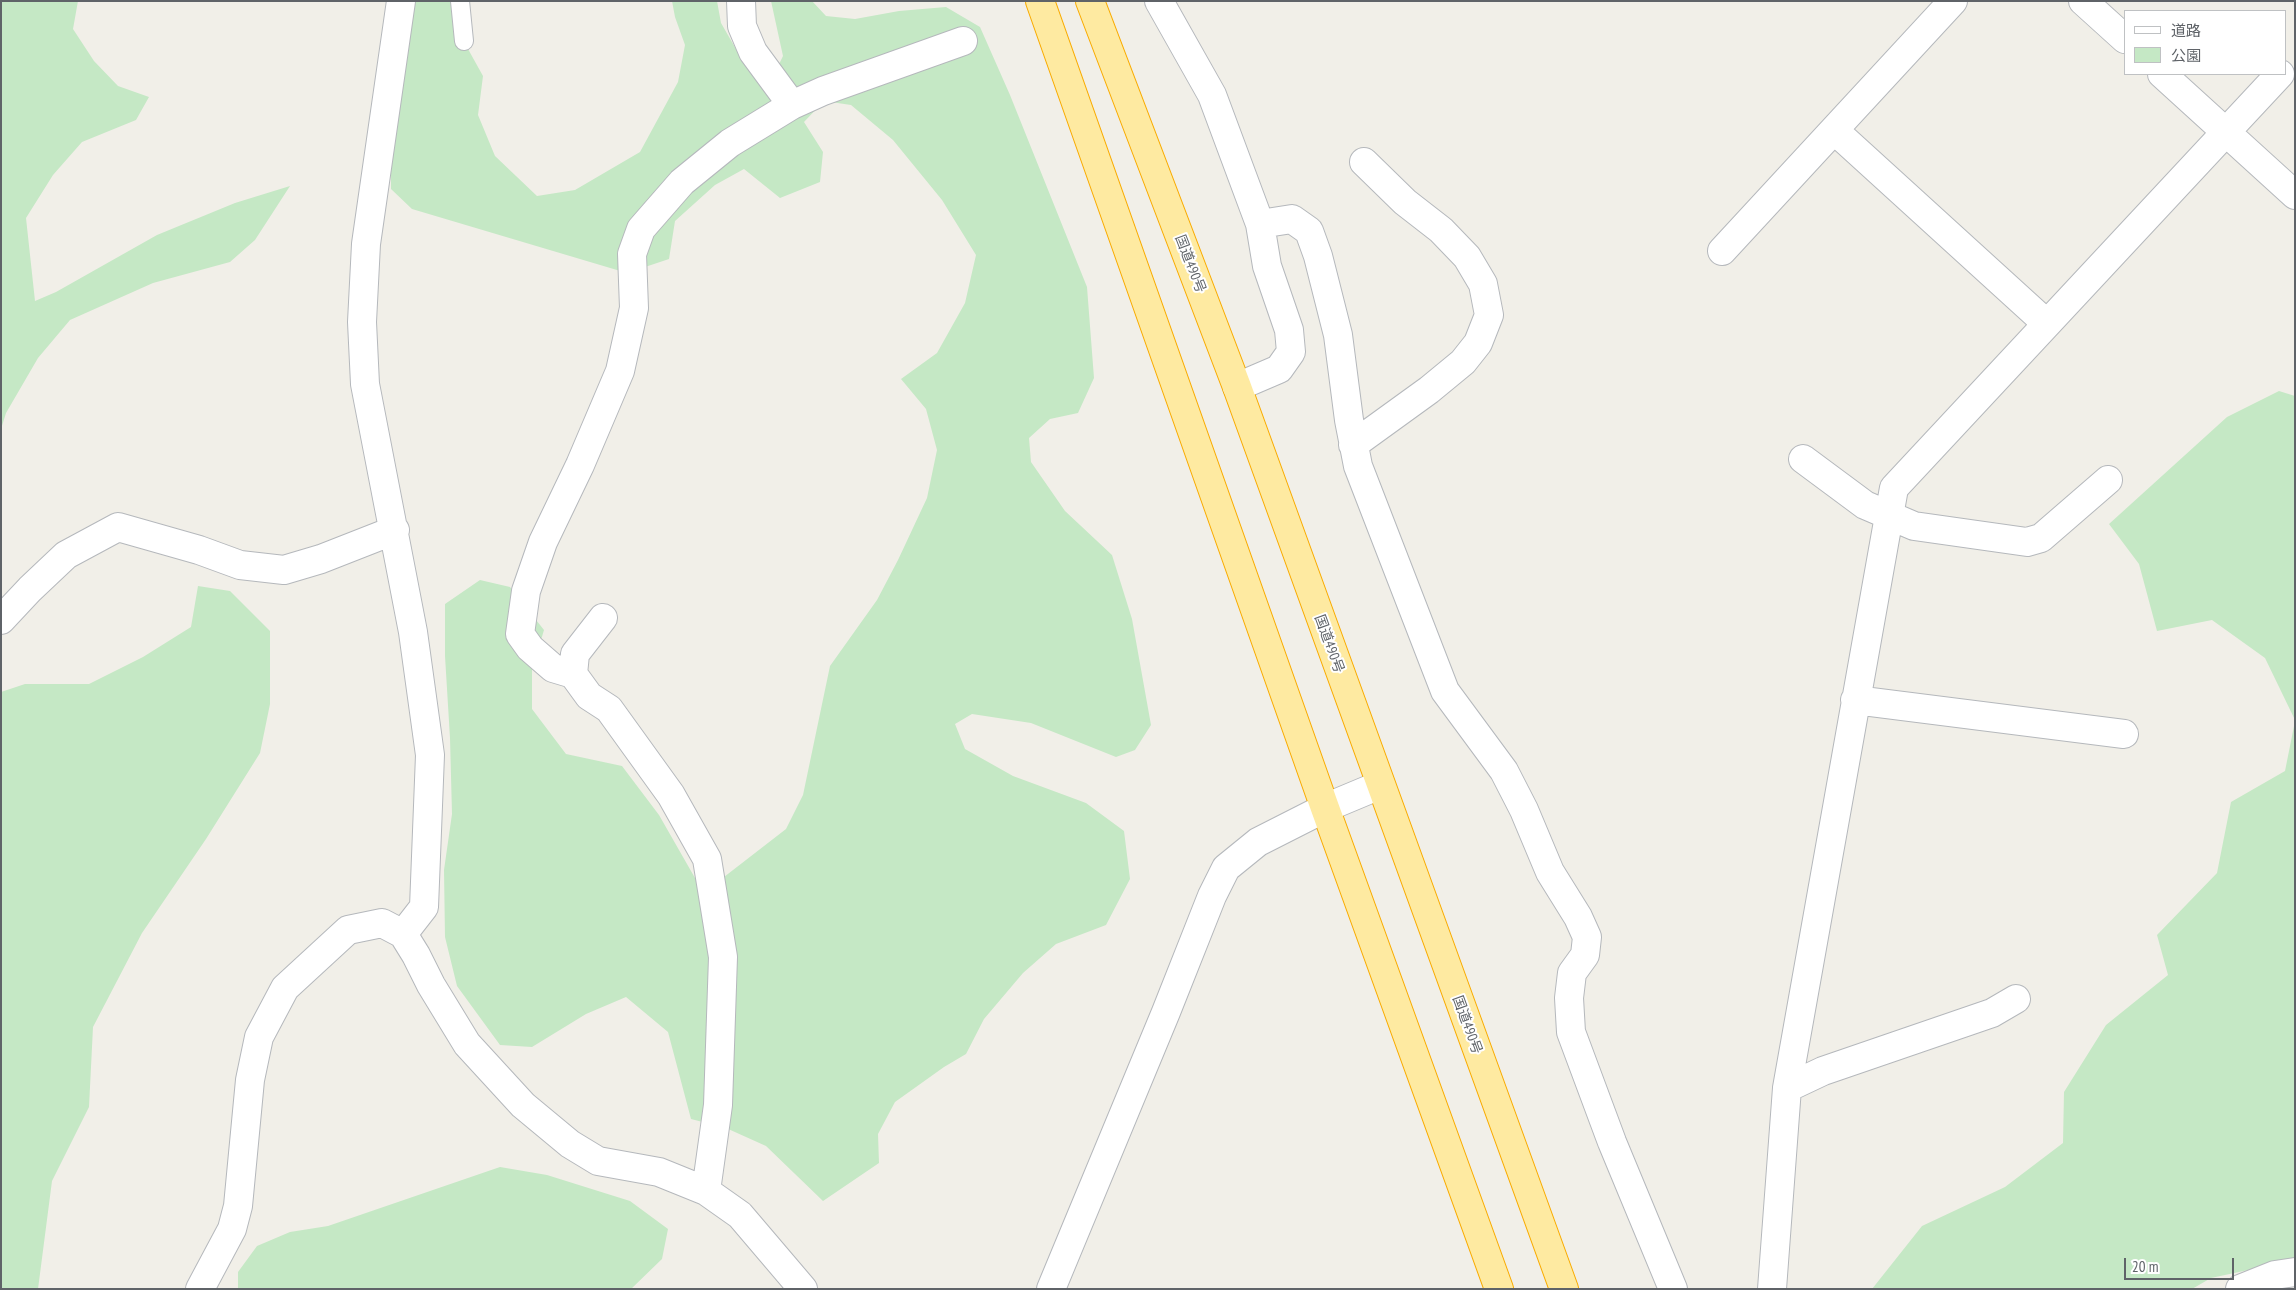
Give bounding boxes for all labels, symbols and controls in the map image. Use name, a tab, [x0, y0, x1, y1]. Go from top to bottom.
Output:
legend	[2124, 10, 2286, 75]
text: 道路	[2171, 21, 2201, 40]
text: 公園	[2171, 46, 2201, 65]
street label: 国道490号	[1171, 233, 1209, 295]
street label: 国道490号	[1311, 613, 1347, 675]
street label: 国道490号	[1449, 994, 1485, 1056]
scale bar	[2126, 1248, 2236, 1280]
text: 20 m	[2132, 1257, 2158, 1276]

